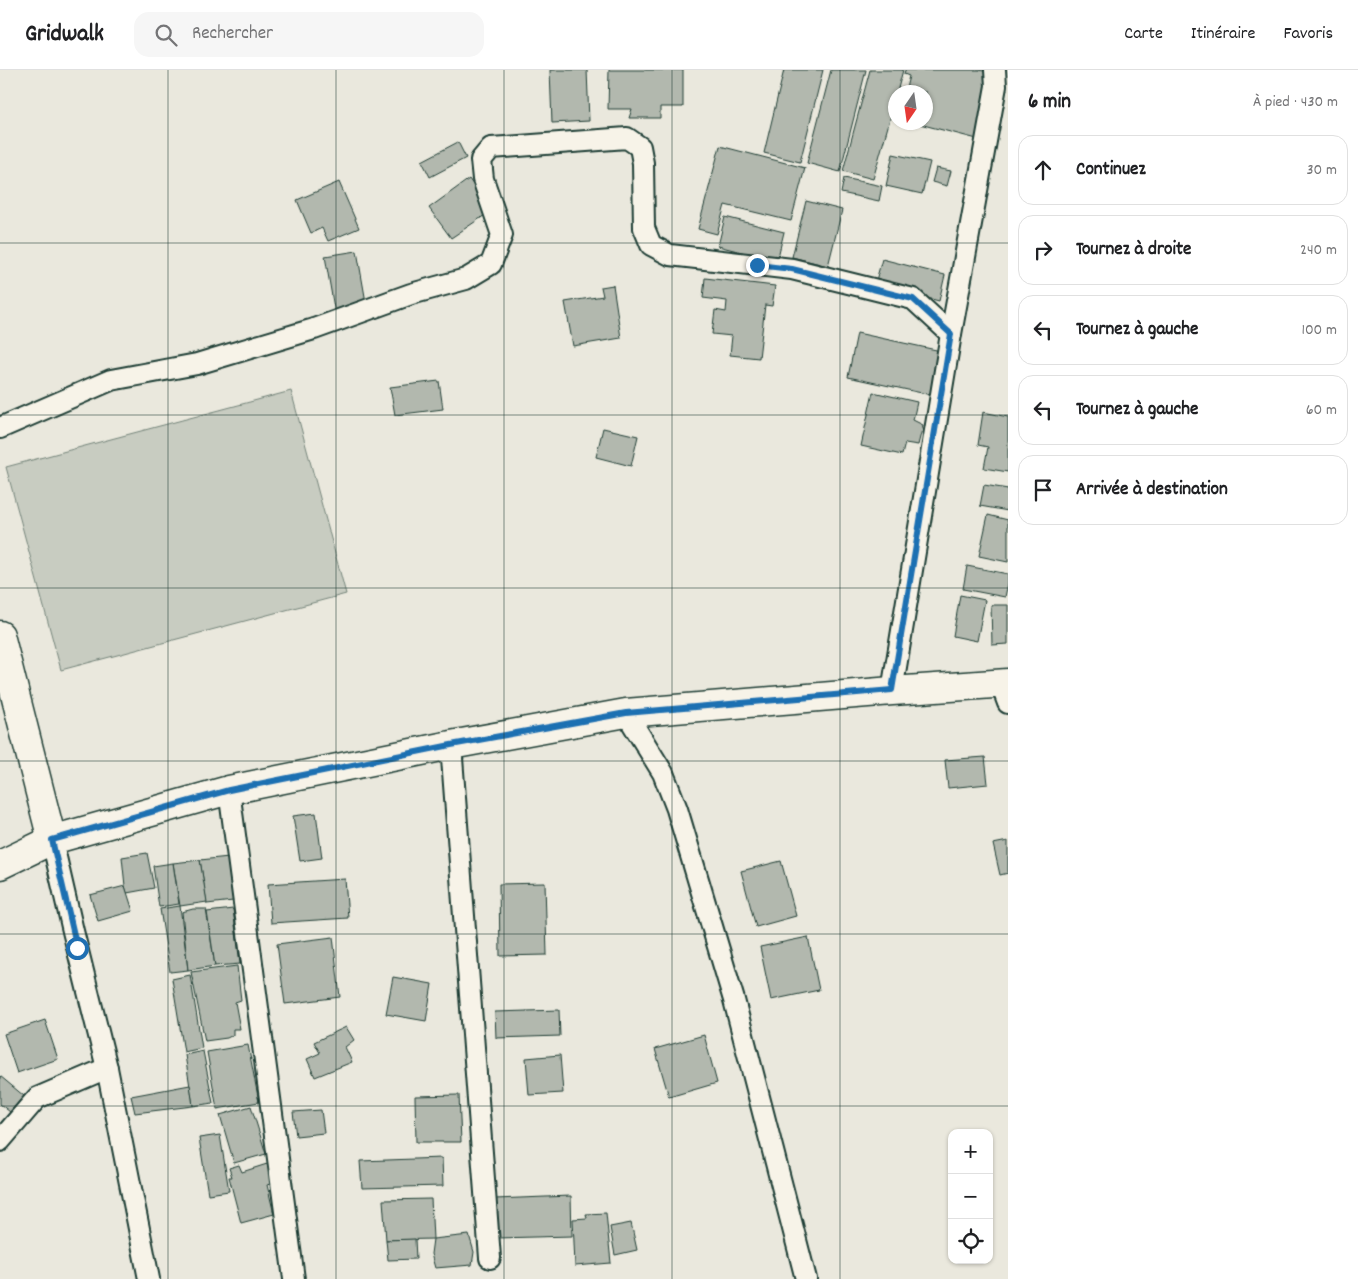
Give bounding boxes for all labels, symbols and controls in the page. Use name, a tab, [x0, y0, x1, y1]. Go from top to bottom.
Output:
search box	[134, 12, 484, 57]
text: Gridwalk	[25, 18, 104, 52]
icon: search	[152, 21, 180, 49]
text: Rechercher	[192, 21, 273, 48]
text: Carte	[1124, 22, 1163, 47]
text: Itinéraire	[1191, 22, 1255, 47]
text: Favoris	[1283, 22, 1333, 47]
north arrow	[888, 85, 933, 130]
text: 6 min	[1028, 88, 1071, 118]
text: À pied · 430 m	[1253, 91, 1338, 114]
icon: ahead	[1029, 156, 1057, 184]
text: Continuez	[1076, 157, 1146, 184]
text: 30 m	[1307, 159, 1337, 182]
icon: right	[1029, 236, 1057, 264]
text: Tournez à droite	[1076, 237, 1191, 264]
text: 240 m	[1300, 239, 1337, 262]
route end	[746, 254, 769, 277]
icon: left	[1029, 316, 1057, 344]
text: Tournez à gauche	[1076, 317, 1198, 344]
text: 100 m	[1301, 319, 1337, 342]
icon: left	[1029, 396, 1057, 424]
text: Tournez à gauche	[1076, 397, 1198, 424]
text: 60 m	[1306, 399, 1337, 422]
icon: arrive	[1029, 476, 1057, 504]
text: Arrivée à destination	[1076, 477, 1228, 504]
route start	[66, 937, 89, 960]
map controls	[948, 1129, 993, 1264]
button: +	[948, 1129, 993, 1174]
button: −	[948, 1174, 993, 1219]
button: locate	[948, 1219, 993, 1264]

